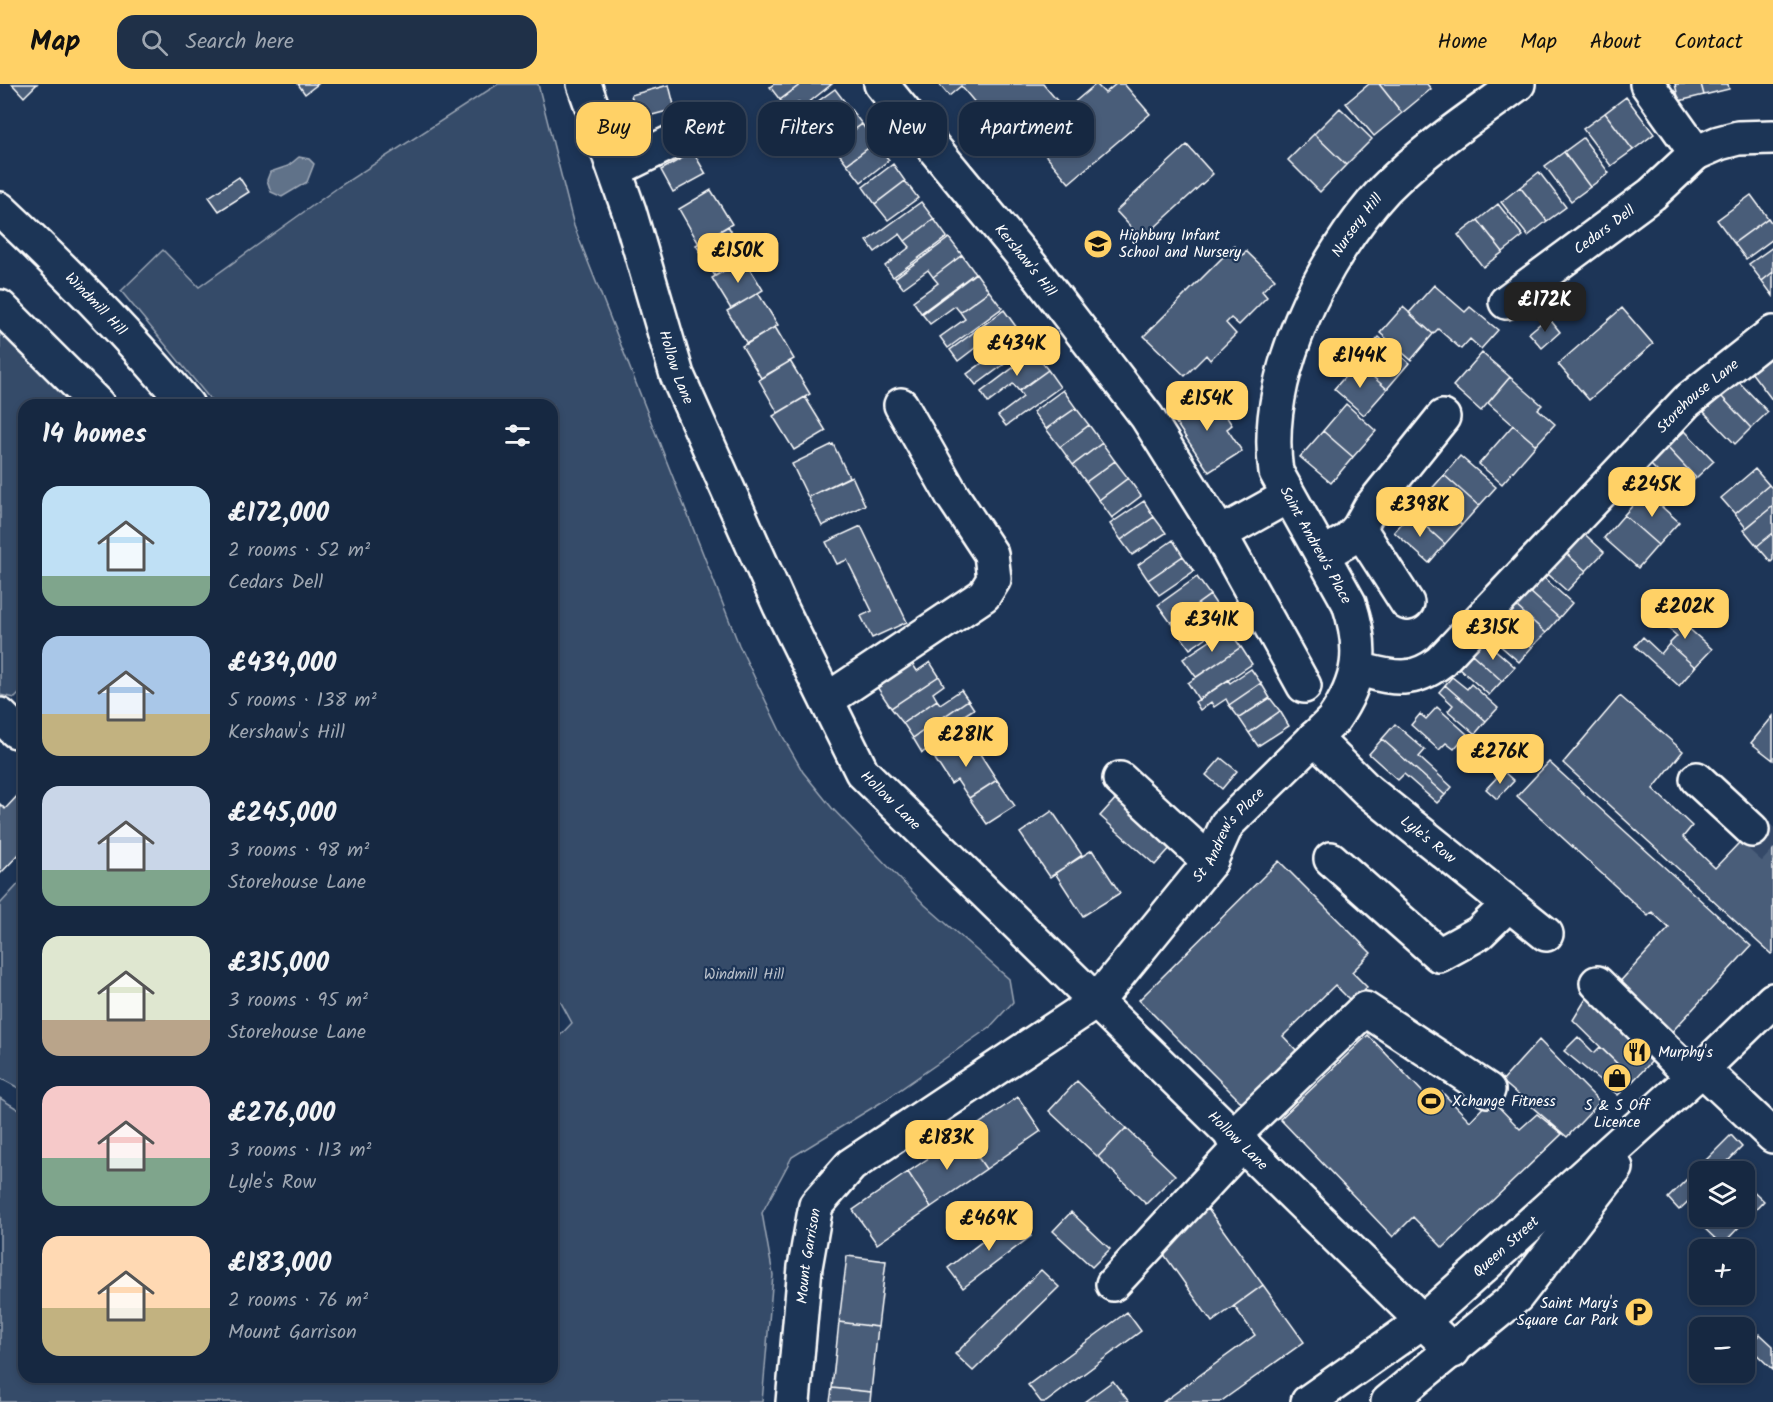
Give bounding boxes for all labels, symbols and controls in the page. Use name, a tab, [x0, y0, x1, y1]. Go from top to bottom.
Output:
search box	[117, 15, 537, 69]
text: Map	[30, 20, 81, 65]
text: Search here	[186, 25, 294, 60]
icon: search	[138, 26, 171, 59]
text: Home	[1438, 26, 1487, 59]
text: Map	[1520, 26, 1557, 59]
text: About	[1590, 26, 1641, 59]
text: Contact	[1674, 26, 1743, 59]
chip: Buy	[576, 102, 651, 156]
chip: Rent	[663, 102, 746, 156]
chip: Filters	[758, 102, 855, 156]
chip: New	[867, 102, 947, 156]
chip: Apartment	[959, 102, 1094, 156]
street label: Nursery Hill	[1326, 188, 1389, 262]
street label: Cedars Dell	[1569, 199, 1641, 261]
street label: Kershaw's Hill	[988, 219, 1062, 303]
place label: Highbury Infant School and Nursery	[1119, 224, 1242, 265]
school or university icon: Highbury Infant School and Nursery	[1082, 228, 1114, 260]
pin: £150K	[696, 233, 780, 284]
text: £150K	[711, 236, 765, 268]
street label: Windmill Hill	[59, 267, 132, 342]
pin: £172K	[1503, 282, 1587, 333]
text: £172K	[1518, 285, 1572, 317]
pin: £434K	[975, 326, 1059, 377]
street label: Hollow Lane	[652, 328, 700, 409]
text: £434K	[987, 329, 1047, 361]
pin: £144K	[1318, 338, 1402, 389]
text: £144K	[1333, 341, 1387, 373]
street label: Storehouse Lane	[1651, 353, 1745, 439]
pin: £154K	[1165, 381, 1249, 432]
text: £154K	[1180, 384, 1234, 416]
text: 14 homes	[42, 414, 147, 456]
icon: filters	[501, 419, 534, 452]
pin: £245K	[1610, 467, 1694, 518]
text: £245K	[1622, 470, 1682, 502]
street label: Saint Andrew's Place	[1273, 482, 1358, 609]
pin: £398K	[1378, 487, 1462, 538]
text: £398K	[1390, 490, 1450, 522]
text: £172,000	[228, 493, 329, 535]
icon: home	[90, 510, 162, 582]
text: 2 rooms · 52 m²	[228, 535, 370, 567]
text: Cedars Dell	[228, 567, 323, 599]
pin: £202K	[1643, 589, 1727, 640]
text: £202K	[1655, 592, 1715, 624]
pin: £341K	[1170, 602, 1254, 653]
text: £341K	[1185, 605, 1239, 637]
pin: £315K	[1451, 610, 1535, 661]
text: £315K	[1466, 613, 1520, 645]
text: £434,000	[228, 643, 336, 685]
icon: home	[90, 660, 162, 732]
text: 5 rooms · 138 m²	[228, 685, 377, 717]
text: Kershaw's Hill	[228, 717, 345, 749]
pin: £281K	[924, 717, 1008, 768]
text: £281K	[938, 720, 994, 752]
pin: £276K	[1458, 734, 1542, 785]
text: £276K	[1471, 737, 1529, 769]
street label: Hollow Lane	[854, 765, 926, 837]
street label: St Andrew's Place	[1187, 782, 1271, 888]
text: £245,000	[228, 793, 336, 835]
icon: home	[90, 810, 162, 882]
street label: Lyle's Row	[1395, 810, 1462, 871]
text: 3 rooms · 98 m²	[228, 835, 369, 867]
text: Storehouse Lane	[228, 867, 366, 899]
text: £315,000	[228, 943, 329, 985]
icon: home	[90, 960, 162, 1032]
park label: Windmill Hill	[704, 963, 785, 987]
text: 3 rooms · 95 m²	[228, 985, 368, 1017]
text: Storehouse Lane	[228, 1017, 366, 1049]
restaurant icon: Murphy's	[1621, 1036, 1653, 1068]
place label: Murphy's	[1658, 1041, 1713, 1065]
shop icon: S & S Off Licence	[1601, 1062, 1633, 1094]
sports icon: Xchange Fitness	[1415, 1085, 1447, 1117]
place label: Xchange Fitness	[1452, 1090, 1556, 1114]
text: £276,000	[228, 1093, 335, 1135]
place label: S & S Off Licence	[1584, 1094, 1651, 1135]
street label: Hollow Lane	[1201, 1105, 1273, 1177]
icon: home	[90, 1110, 162, 1182]
pin: £183K	[905, 1120, 989, 1171]
text: £183K	[919, 1123, 975, 1155]
text: 3 rooms · 113 m²	[228, 1135, 371, 1167]
map controls	[1689, 1161, 1755, 1383]
button: layers	[1689, 1161, 1755, 1227]
text: Lyle's Row	[228, 1167, 316, 1199]
pin: £469K	[947, 1201, 1031, 1252]
text: £469K	[960, 1204, 1018, 1236]
street label: Mount Garrison	[791, 1206, 828, 1305]
street label: Queen Street	[1468, 1210, 1545, 1284]
button: +	[1689, 1239, 1755, 1305]
text: £183,000	[228, 1243, 331, 1285]
icon: home	[90, 1260, 162, 1332]
text: 2 rooms · 76 m²	[228, 1285, 368, 1317]
place label: Saint Mary's Square Car Park	[1517, 1292, 1619, 1333]
parking icon: Saint Mary's Square Car Park	[1623, 1296, 1655, 1328]
text: Mount Garrison	[228, 1317, 357, 1349]
button: −	[1689, 1317, 1755, 1383]

